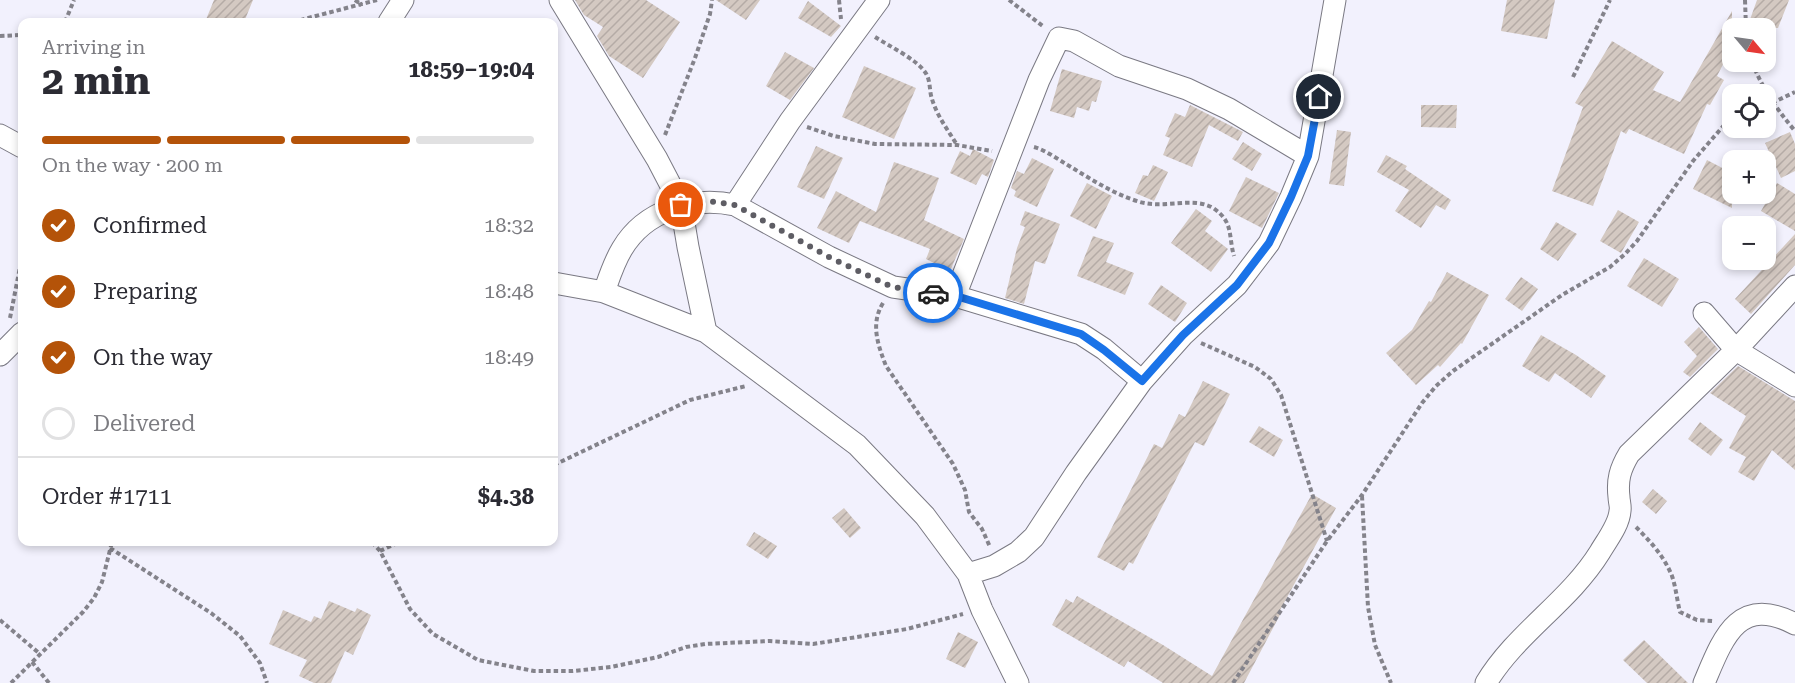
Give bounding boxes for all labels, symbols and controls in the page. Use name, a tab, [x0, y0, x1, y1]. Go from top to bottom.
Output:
north arrow	[1722, 18, 1776, 72]
map controls	[1722, 18, 1776, 270]
text: Arriving in	[42, 35, 145, 59]
text: 18:59–19:04	[408, 57, 534, 82]
text: 2 min	[42, 58, 150, 104]
pin	[1293, 71, 1344, 122]
icon: home	[1302, 80, 1335, 113]
button: locate	[1722, 84, 1776, 138]
button: +	[1722, 150, 1776, 204]
text: On the way · 200 m	[42, 153, 223, 177]
pin	[655, 179, 706, 230]
icon: bag	[664, 188, 697, 221]
icon: check	[42, 209, 75, 242]
text: Confirmed	[93, 213, 207, 238]
text: 18:32	[484, 213, 534, 237]
button: −	[1722, 216, 1776, 270]
courier	[903, 263, 963, 323]
icon: check	[42, 275, 75, 308]
icon: car	[917, 277, 950, 310]
text: Preparing	[93, 279, 197, 304]
text: 18:48	[484, 279, 534, 303]
icon: check	[42, 341, 75, 374]
text: On the way	[93, 345, 213, 370]
text: 18:49	[484, 345, 534, 369]
text: Delivered	[93, 411, 195, 436]
text: Order #1711	[42, 484, 172, 509]
text: $4.38	[478, 484, 534, 509]

